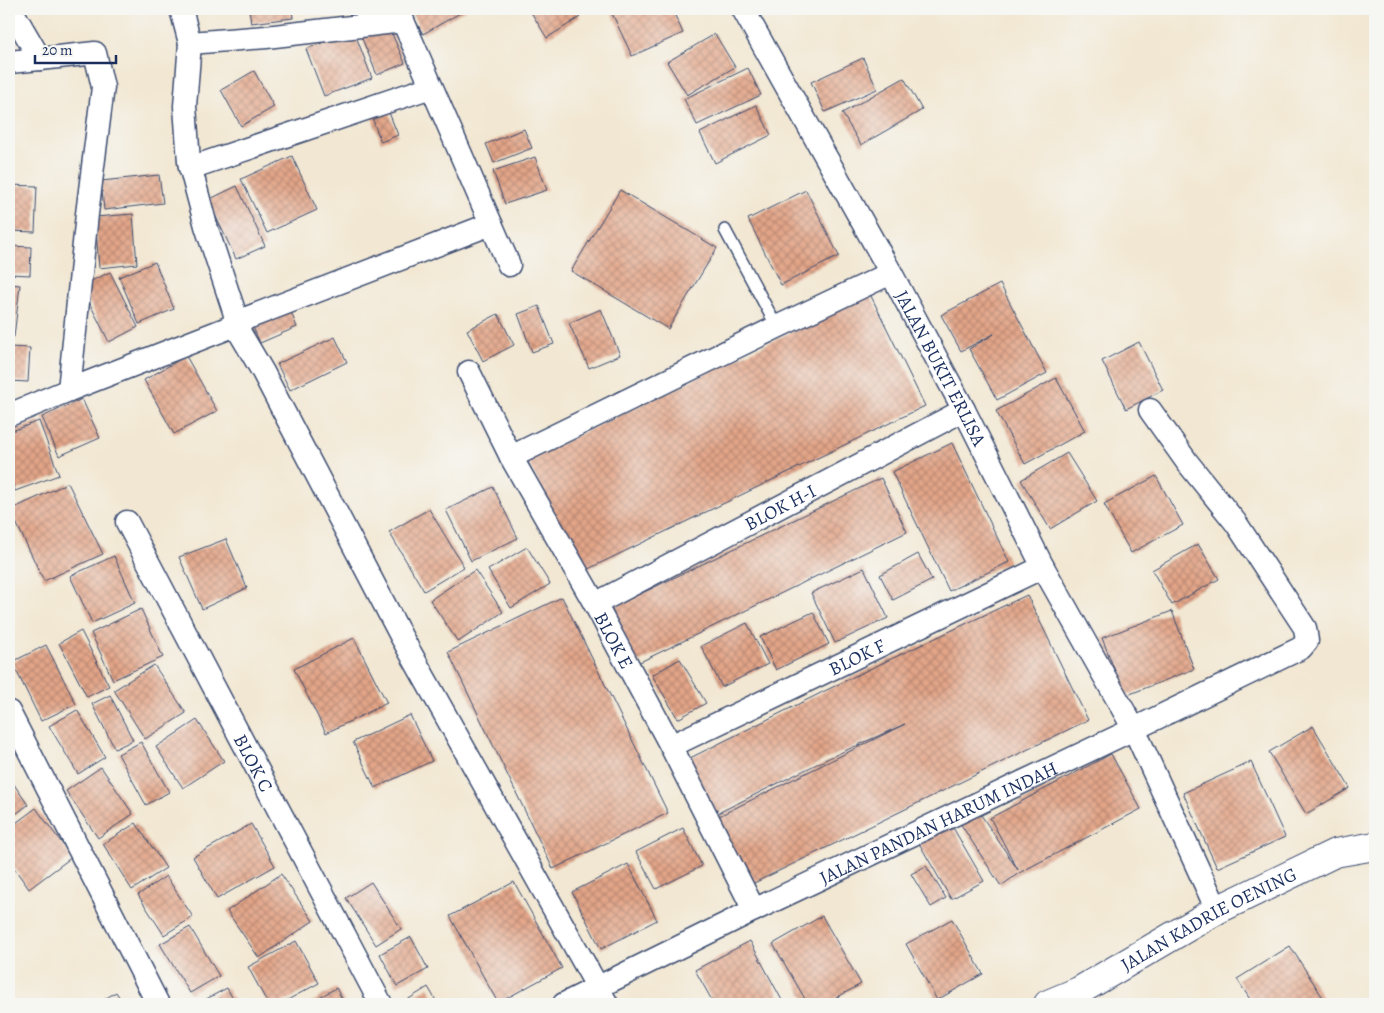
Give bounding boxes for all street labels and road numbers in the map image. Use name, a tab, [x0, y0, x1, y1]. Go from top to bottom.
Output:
street label: JALAN BUKIT ERLISA	[888, 286, 992, 451]
street label: BLOK H-I	[740, 478, 821, 537]
street label: BLOK E	[588, 607, 639, 674]
street label: BLOK F	[825, 633, 890, 682]
street label: BLOK C	[227, 730, 279, 796]
street label: JALAN PANDAN HARUM INDAH	[815, 755, 1062, 891]
street label: JALAN KADRIE OENING	[1116, 861, 1301, 978]

